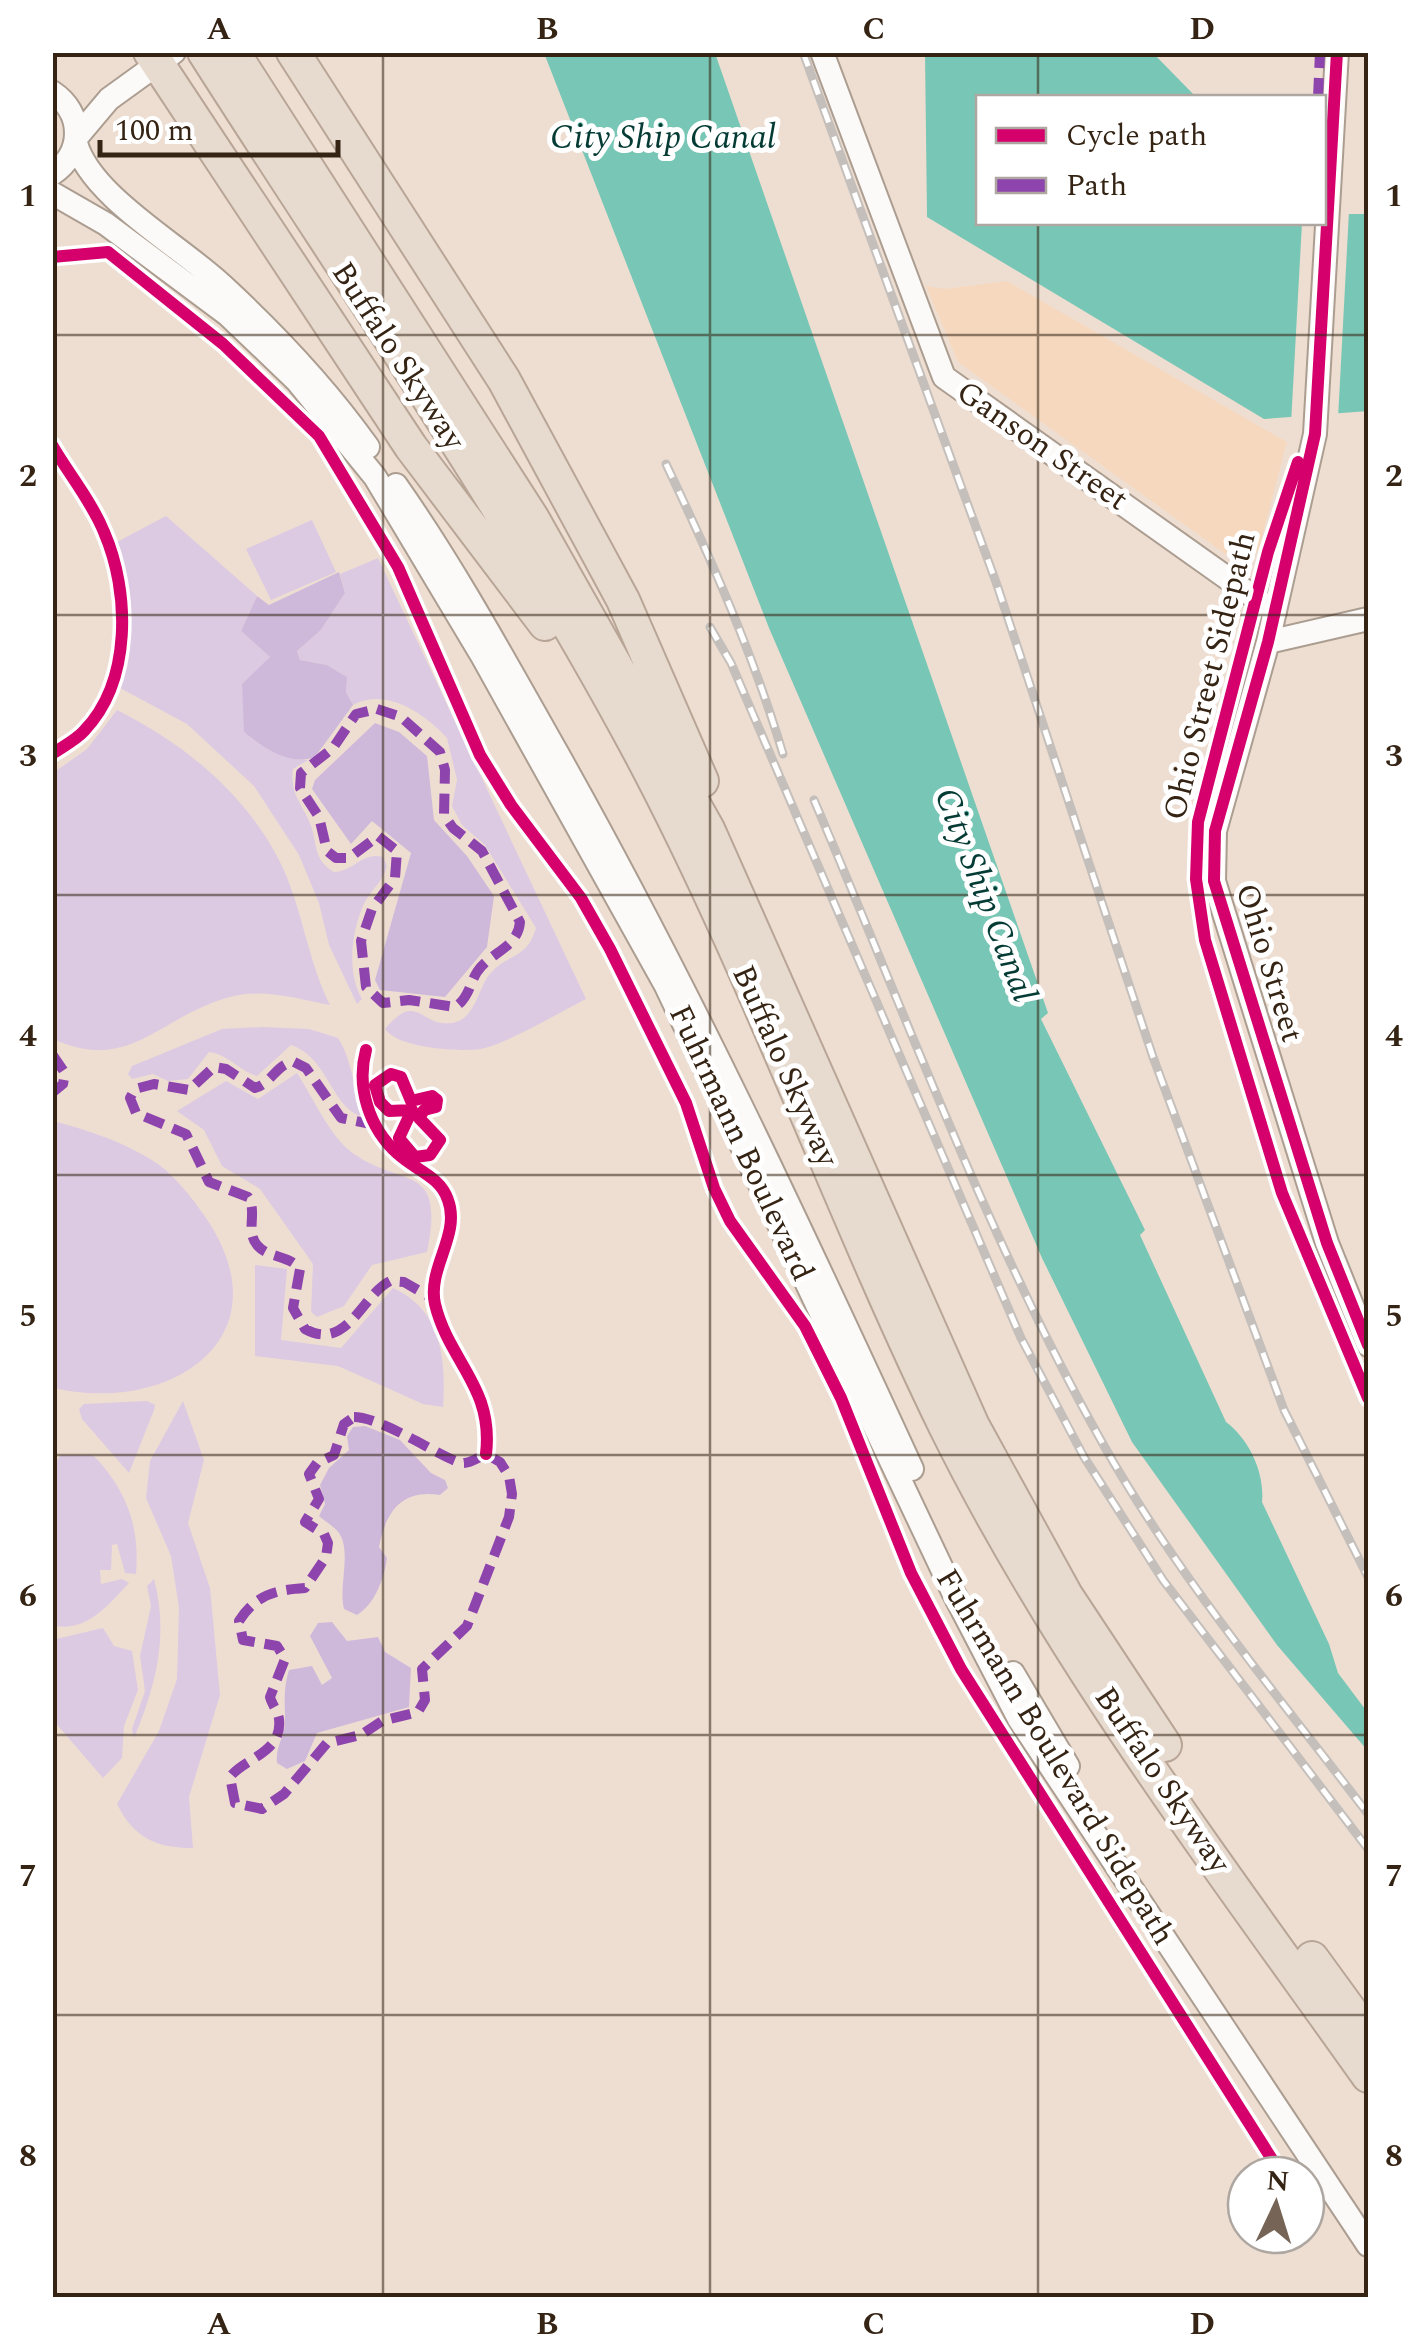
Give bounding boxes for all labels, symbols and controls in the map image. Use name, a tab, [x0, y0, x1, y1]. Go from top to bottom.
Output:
text: A	[207, 5, 232, 54]
text: B	[536, 5, 558, 54]
text: C	[863, 5, 885, 54]
text: D	[1189, 5, 1215, 54]
scale bar	[100, 95, 338, 157]
legend	[976, 95, 1326, 225]
text: 100 m	[115, 108, 193, 154]
water label: City Ship Canal	[550, 111, 776, 164]
text: Cycle path	[1066, 113, 1207, 159]
text: Path	[1066, 163, 1127, 209]
text: 1	[19, 172, 37, 221]
text: 1	[1385, 172, 1403, 221]
street label: Buffalo Skyway	[319, 252, 478, 461]
street label: Ganson Street	[946, 368, 1138, 524]
text: 2	[19, 452, 37, 501]
text: 2	[1385, 452, 1403, 501]
street label: Ohio Street Sidepath	[1150, 527, 1270, 825]
text: 3	[19, 732, 37, 781]
text: 3	[1385, 732, 1403, 781]
water label: City Ship Canal	[920, 780, 1050, 1010]
street label: Ohio Street	[1222, 878, 1316, 1048]
street label: Buffalo Skyway	[719, 957, 852, 1176]
street label: Fuhrmann Boulevard	[655, 997, 827, 1289]
text: 4	[19, 1012, 37, 1061]
text: 4	[1385, 1012, 1403, 1061]
text: 5	[19, 1292, 37, 1341]
text: 5	[1385, 1292, 1403, 1341]
street label: Fuhrmann Boulevard Sidepath	[923, 1559, 1187, 1955]
text: 6	[19, 1572, 37, 1621]
text: 6	[1385, 1572, 1403, 1621]
street label: Buffalo Skyway	[1081, 1677, 1244, 1885]
text: 7	[19, 1852, 37, 1901]
text: 7	[1385, 1852, 1403, 1901]
text: 8	[19, 2132, 37, 2181]
text: 8	[1385, 2132, 1403, 2181]
north arrow	[1226, 2155, 1326, 2255]
text: N	[1265, 2159, 1291, 2204]
text: A	[207, 2300, 232, 2349]
text: B	[536, 2300, 558, 2349]
text: C	[863, 2300, 885, 2349]
text: D	[1189, 2300, 1215, 2349]

